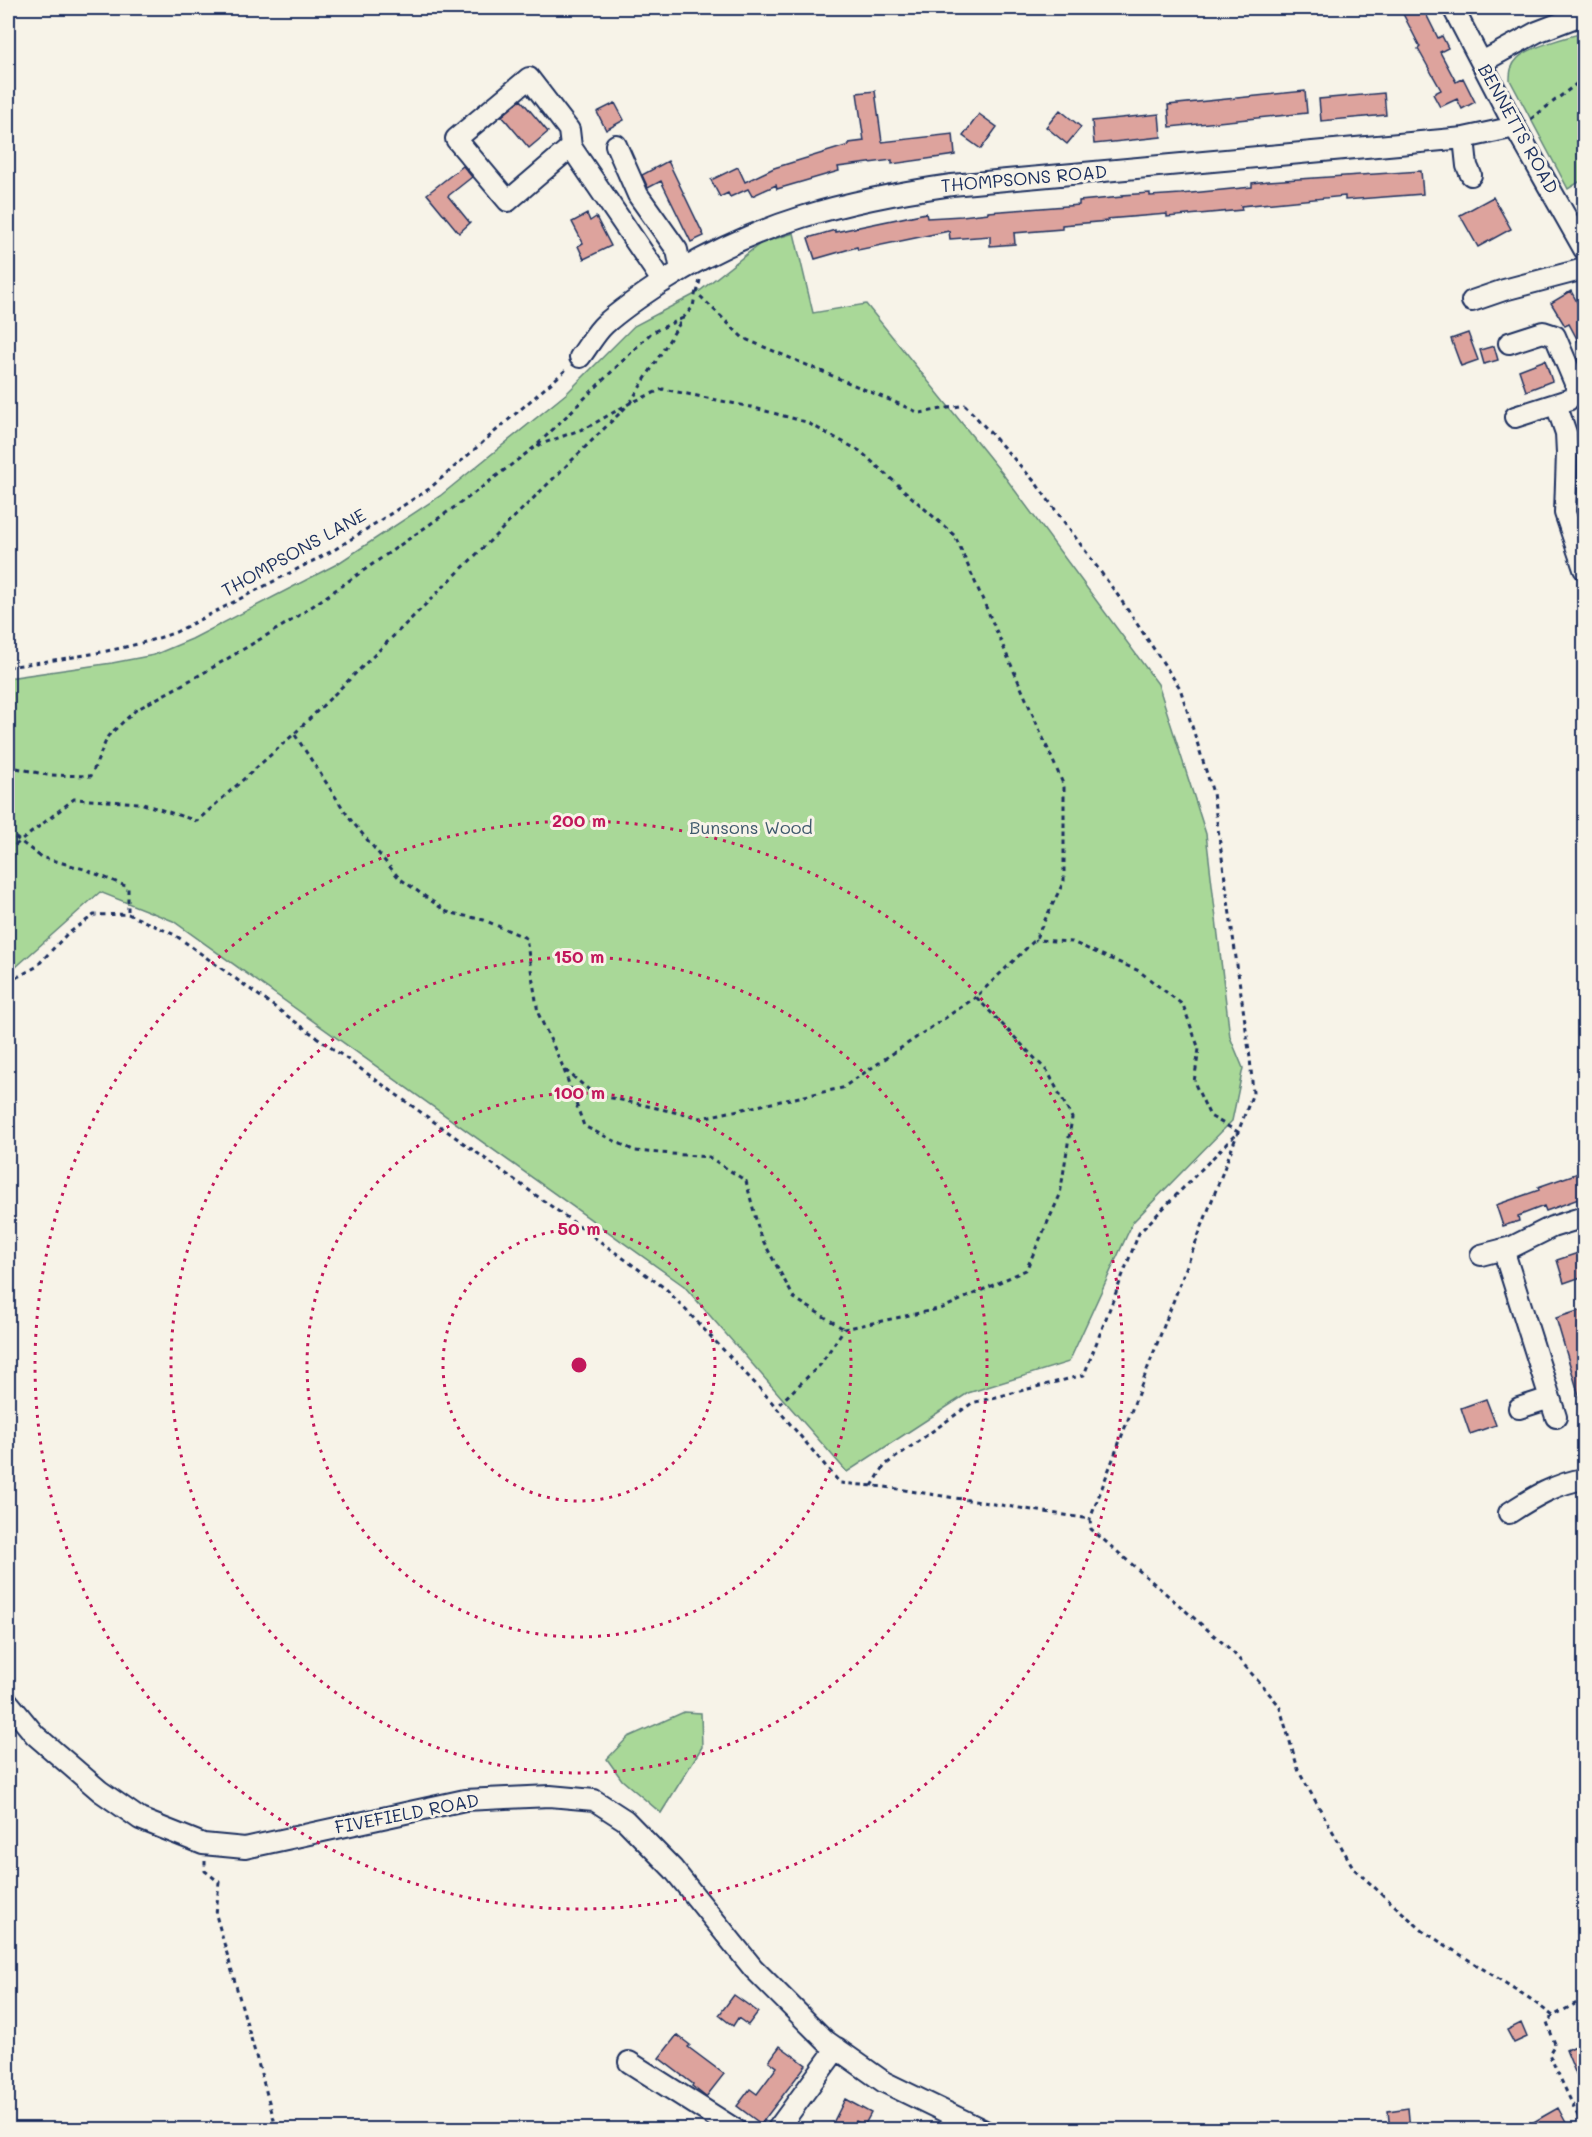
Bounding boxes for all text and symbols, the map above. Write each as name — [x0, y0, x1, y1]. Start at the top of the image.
street label: BENNETTS ROAD — [1473, 59, 1565, 198]
street label: THOMPSONS ROAD — [940, 159, 1108, 197]
street label: THOMPSONS LANE — [217, 502, 370, 602]
text: 200 m — [552, 808, 606, 832]
park label: Bunsons Wood — [689, 815, 813, 839]
text: 150 m — [554, 944, 604, 968]
text: 100 m — [553, 1080, 605, 1104]
text: 50 m — [558, 1216, 600, 1240]
centre of rings — [569, 1355, 589, 1375]
street label: FIVEFIELD ROAD — [333, 1787, 481, 1839]

